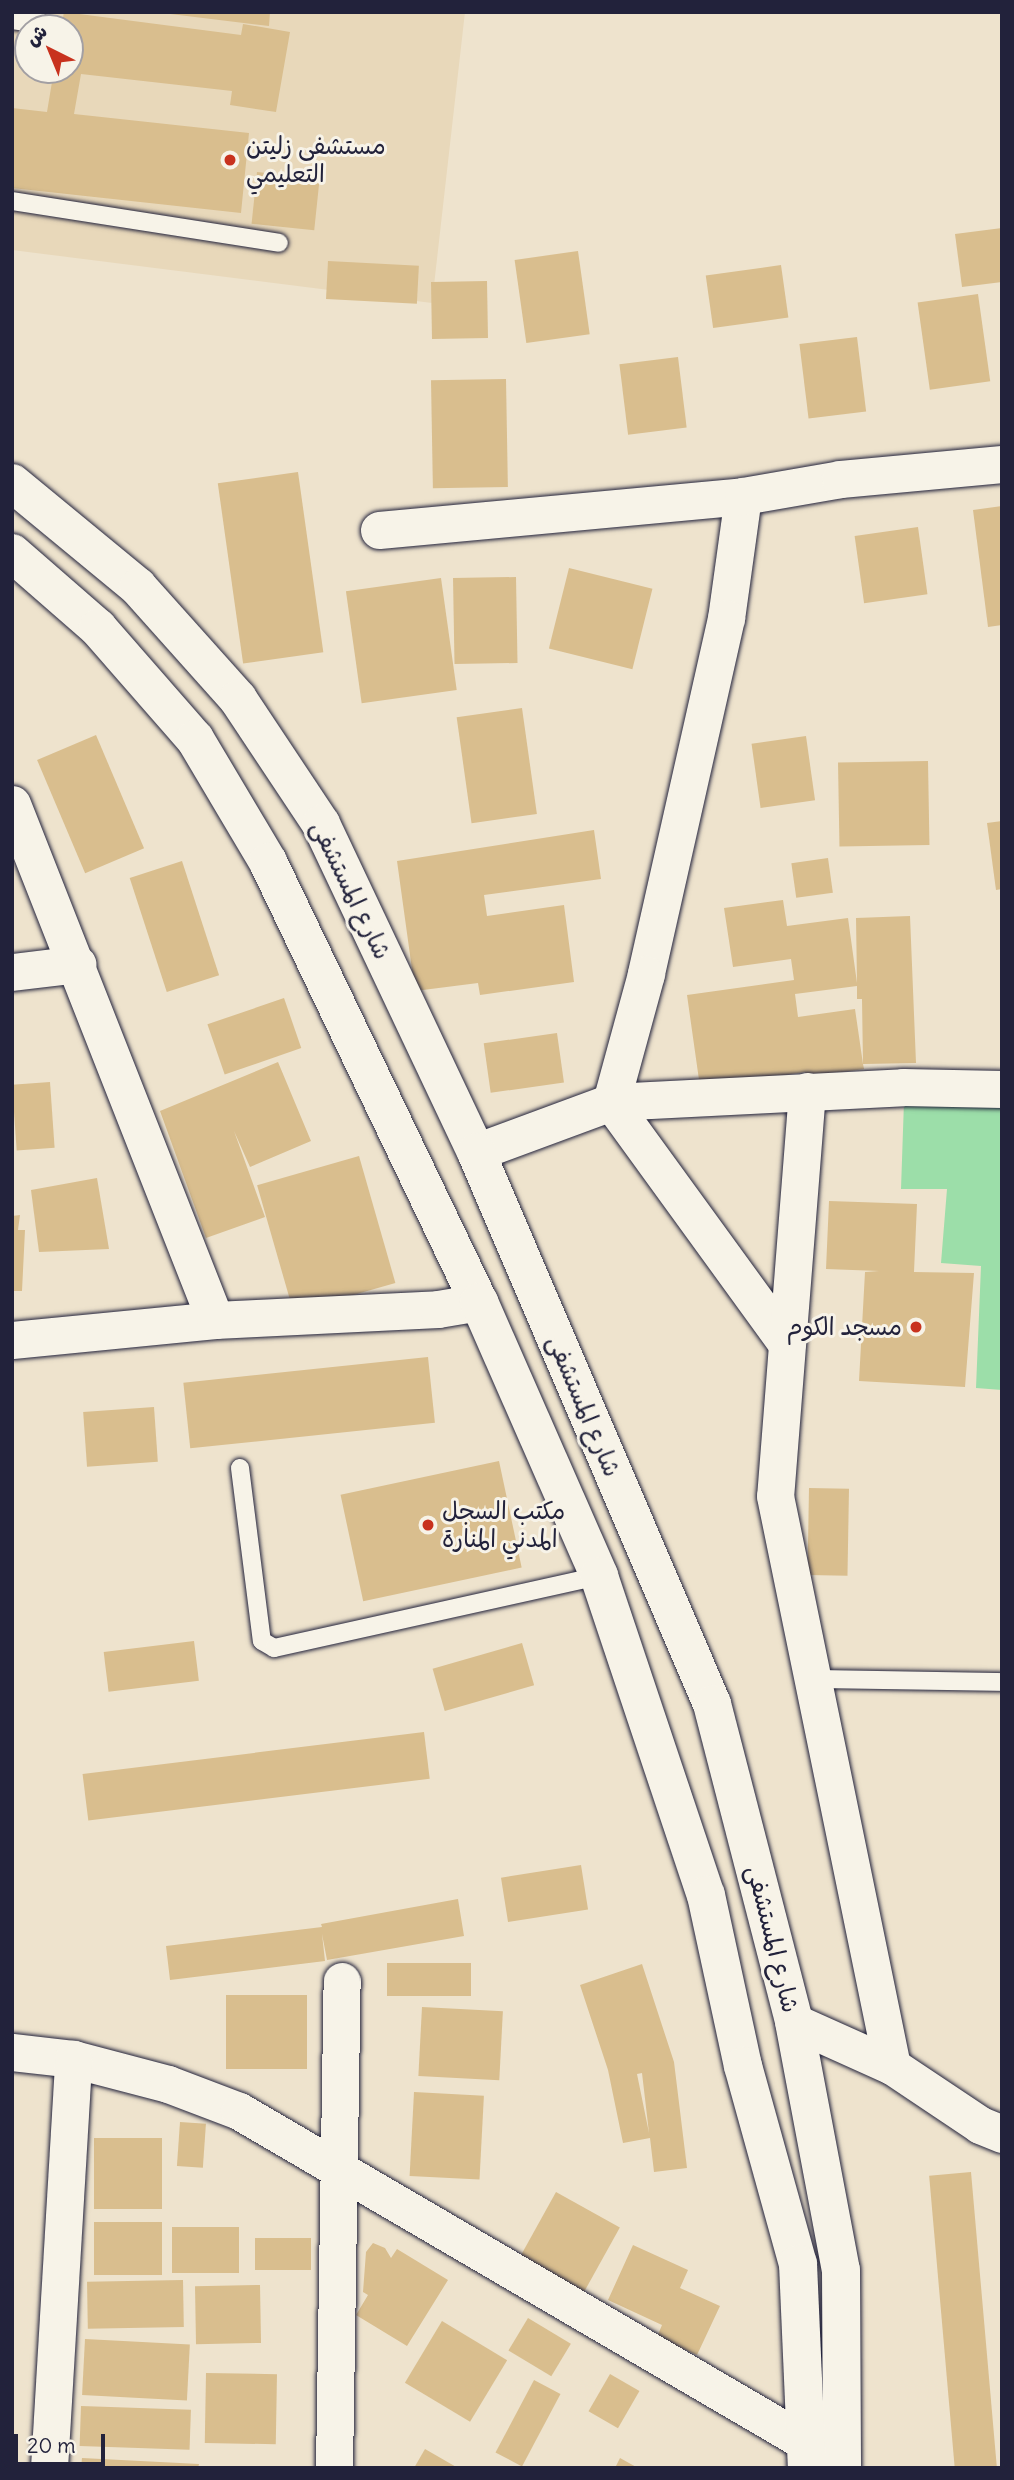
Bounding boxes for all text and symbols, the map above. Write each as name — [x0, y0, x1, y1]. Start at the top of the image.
north arrow — [14, 14, 84, 84]
text: ش — [20, 19, 52, 51]
place label: مستشفى زليتن التعليمي — [246, 132, 386, 188]
marker: مستشفى زليتن التعليمي — [220, 150, 240, 170]
street label: شارع المستشفى — [305, 816, 397, 964]
place label: مسجد الكوم — [787, 1313, 902, 1341]
marker: مسجد الكوم — [908, 1319, 924, 1335]
street label: شارع المستشفى — [541, 1331, 627, 1481]
place label: مكتب السجل المدني المنارة — [442, 1497, 565, 1553]
marker: مكتب السجل المدني المنارة — [420, 1517, 436, 1533]
street label: شارع المستشفى — [741, 1862, 805, 2016]
scale bar — [18, 2420, 108, 2464]
text: 20 m — [27, 2432, 76, 2459]

